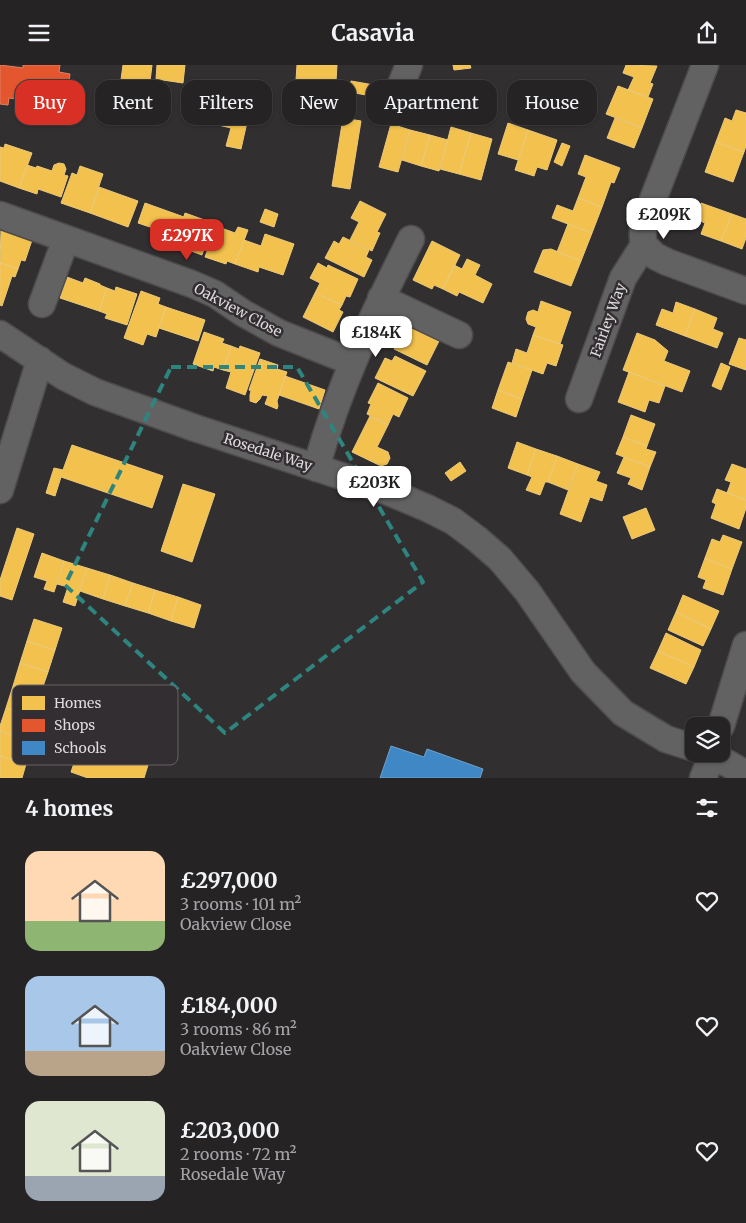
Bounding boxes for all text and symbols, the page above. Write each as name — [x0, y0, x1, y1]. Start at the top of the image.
icon: menu — [25, 19, 53, 47]
text: Casavia — [331, 19, 415, 47]
icon: share — [693, 19, 721, 47]
chip: Buy — [15, 80, 85, 125]
chip: Rent — [95, 80, 171, 125]
chip: Filters — [181, 80, 272, 125]
chip: New — [282, 80, 356, 125]
chip: Apartment — [366, 80, 497, 125]
chip: House — [507, 80, 597, 125]
pin: £209K — [629, 197, 699, 240]
text: £209K — [637, 204, 691, 224]
pin: £297K — [152, 219, 222, 261]
text: £297K — [161, 225, 213, 245]
street label: Oakview Close — [191, 279, 285, 341]
street label: Fairley Way — [586, 280, 630, 360]
pin: £184K — [341, 315, 411, 358]
text: £184K — [351, 322, 401, 342]
street label: Rosedale Way — [221, 429, 315, 475]
pin: £203K — [339, 465, 409, 508]
text: £203K — [348, 472, 400, 492]
legend — [12, 685, 178, 765]
text: Homes — [54, 694, 101, 712]
text: Shops — [54, 716, 95, 734]
map controls — [685, 717, 730, 762]
button: layers — [685, 717, 730, 762]
text: Schools — [54, 739, 107, 757]
icon: filters — [693, 794, 721, 822]
text: 4 homes — [25, 795, 113, 822]
text: £297,000 — [180, 867, 278, 894]
icon: home — [65, 871, 125, 931]
icon: heart — [693, 887, 721, 915]
text: 3 rooms · 101 m² — [180, 894, 301, 914]
text: Oakview Close — [180, 914, 291, 934]
text: £184,000 — [180, 992, 278, 1019]
icon: home — [65, 996, 125, 1056]
icon: heart — [693, 1012, 721, 1040]
text: 3 rooms · 86 m² — [180, 1019, 297, 1039]
text: Oakview Close — [180, 1039, 291, 1059]
text: £203,000 — [180, 1117, 280, 1144]
icon: home — [65, 1121, 125, 1181]
icon: heart — [693, 1137, 721, 1165]
text: 2 rooms · 72 m² — [180, 1144, 296, 1164]
text: Rosedale Way — [180, 1164, 285, 1184]

